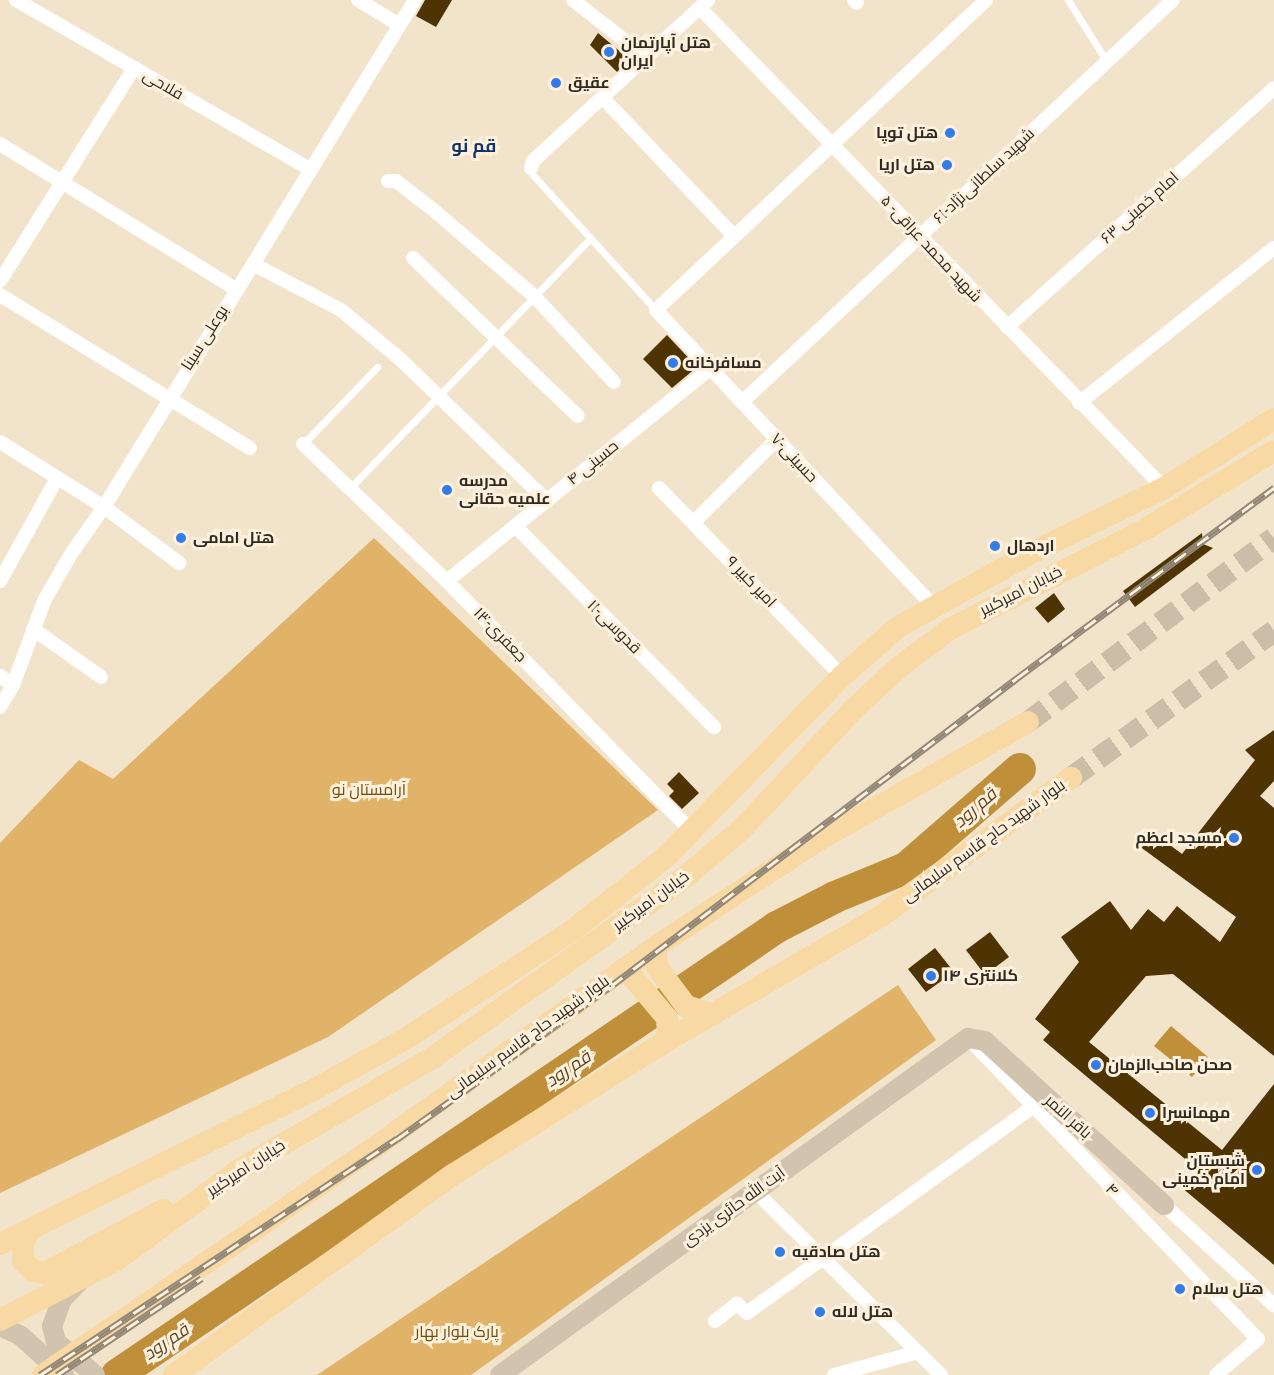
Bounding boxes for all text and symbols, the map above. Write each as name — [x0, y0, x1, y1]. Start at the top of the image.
place label: هتل آپارتمان ایران — [621, 33, 711, 71]
marker: هتل آپارتمان ایران — [602, 45, 616, 59]
street label: فلاحی — [139, 66, 187, 104]
place label: عقیق — [568, 73, 610, 93]
marker: عقیق — [549, 76, 563, 90]
place label: هتل توپا — [876, 123, 938, 143]
street label: شهید سلطانی‌نژاد-۶۱ — [929, 124, 1039, 228]
marker: هتل توپا — [943, 126, 957, 140]
district label: قم نو — [452, 135, 496, 157]
place label: هتل اریا — [879, 155, 935, 175]
marker: هتل اریا — [940, 158, 954, 172]
street label: امام خمینی ۶۳ — [1097, 168, 1183, 248]
street label: شهید محمد عراقی- ۵ — [876, 192, 986, 306]
street label: بوعلی سینا — [177, 302, 233, 374]
place label: مسافرخانه — [685, 353, 761, 373]
marker: مسافرخانه — [666, 356, 680, 370]
street label: حسینی-۷ — [766, 429, 822, 487]
street label: حسینی ۴ — [563, 437, 623, 489]
place label: مدرسه علمیه حقانی — [459, 471, 551, 509]
marker: مدرسه علمیه حقانی — [440, 483, 454, 497]
place label: هتل امامی — [193, 528, 274, 548]
marker: هتل امامی — [174, 531, 188, 545]
place label: اردهال — [1007, 536, 1055, 556]
marker: اردهال — [988, 539, 1002, 553]
street label: امیر کبیر ۹ — [722, 552, 780, 612]
street label: خیابان امیرکبیر — [977, 562, 1065, 620]
street label: قدوسی-۱۱ — [583, 596, 645, 658]
street label: جعفری-۱۳ — [469, 604, 531, 666]
street label: بلوار شهید حاج قاسم سلیمانی — [899, 775, 1069, 907]
park label: آرامستان نو — [332, 780, 406, 800]
water label: قم رود — [949, 783, 1001, 833]
place label: مسجد اعظم — [1136, 828, 1222, 848]
marker: مسجد اعظم — [1227, 831, 1241, 845]
street label: خیابان امیرکبیر — [609, 867, 693, 935]
place label: کلانتری ۱۴ — [943, 966, 1018, 986]
marker: کلانتری ۱۴ — [924, 969, 938, 983]
street label: بلوار شهید حاج قاسم سلیمانی — [443, 971, 613, 1103]
water label: قم رود — [541, 1046, 595, 1092]
place label: صحن صاحب‌الزمان — [1108, 1055, 1232, 1075]
marker: صحن صاحب‌الزمان — [1089, 1058, 1103, 1072]
street label: باقر النمر — [1041, 1091, 1095, 1143]
place label: مهمانسرا — [1162, 1103, 1230, 1123]
marker: مهمانسرا — [1143, 1106, 1157, 1120]
street label: خیابان امیرکبیر — [203, 1135, 289, 1201]
place label: شبستان امام خمینی — [1162, 1151, 1245, 1189]
street label: آیت الله‌ حائری‌ یزدی — [679, 1163, 789, 1251]
marker: شبستان امام خمینی — [1250, 1163, 1264, 1177]
street label: ۴ — [1101, 1179, 1123, 1201]
place label: هتل صادقیه — [792, 1242, 881, 1262]
marker: هتل صادقیه — [773, 1245, 787, 1259]
place label: هتل سلام — [1192, 1279, 1264, 1299]
marker: هتل سلام — [1173, 1282, 1187, 1296]
place label: هتل لاله — [832, 1302, 893, 1322]
marker: هتل لاله — [813, 1305, 827, 1319]
water label: قم رود — [139, 1319, 193, 1365]
park label: پارک بلوار بهار — [415, 1322, 499, 1342]

